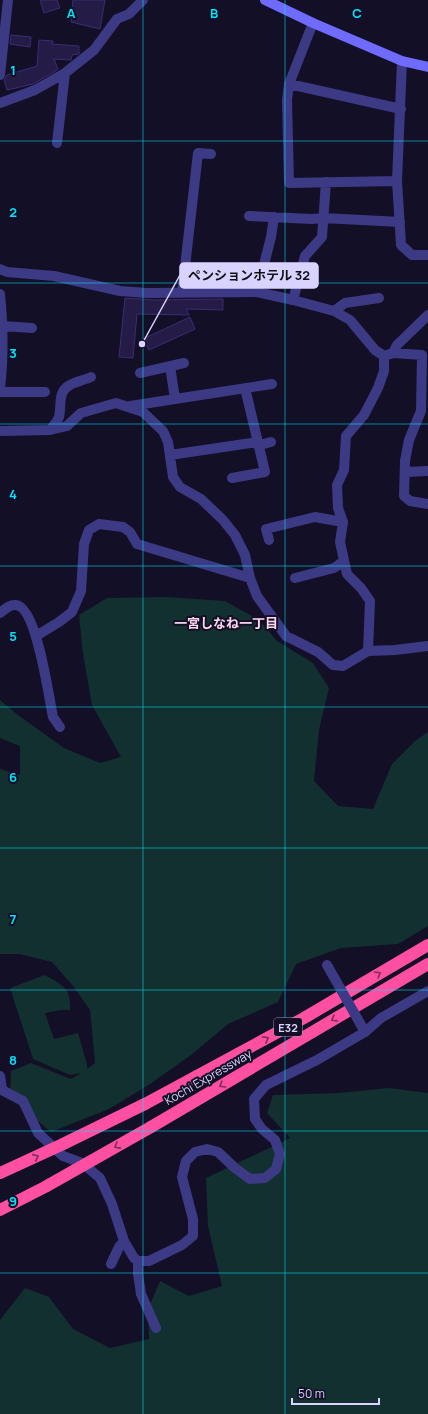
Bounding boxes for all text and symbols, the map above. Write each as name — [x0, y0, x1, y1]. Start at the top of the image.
text: A — [67, 4, 76, 22]
text: B — [210, 4, 218, 22]
text: C — [352, 4, 362, 22]
text: 1 — [10, 61, 16, 79]
text: 2 — [9, 203, 17, 221]
callout: ペンションホテル 32 — [180, 263, 318, 288]
text: ペンションホテル 32 — [188, 266, 310, 284]
text: 3 — [9, 344, 17, 362]
text: 4 — [9, 485, 17, 503]
district label: 一宮しなね一丁目 — [174, 614, 278, 632]
text: 5 — [9, 627, 17, 645]
text: 6 — [9, 768, 17, 786]
text: 7 — [10, 910, 17, 928]
one-way arrow — [374, 972, 381, 979]
one-way arrow — [331, 1015, 338, 1022]
road number: E32 — [274, 1018, 302, 1036]
one-way arrow — [261, 1036, 269, 1044]
street label: Kochi Expressway — [161, 1045, 255, 1109]
text: 8 — [9, 1051, 17, 1069]
one-way arrow — [219, 1081, 226, 1088]
one-way arrow — [114, 1142, 121, 1149]
one-way arrow — [31, 1154, 39, 1162]
text: 9 — [9, 1192, 17, 1210]
scale bar — [292, 1380, 379, 1406]
text: 50 m — [298, 1385, 325, 1402]

